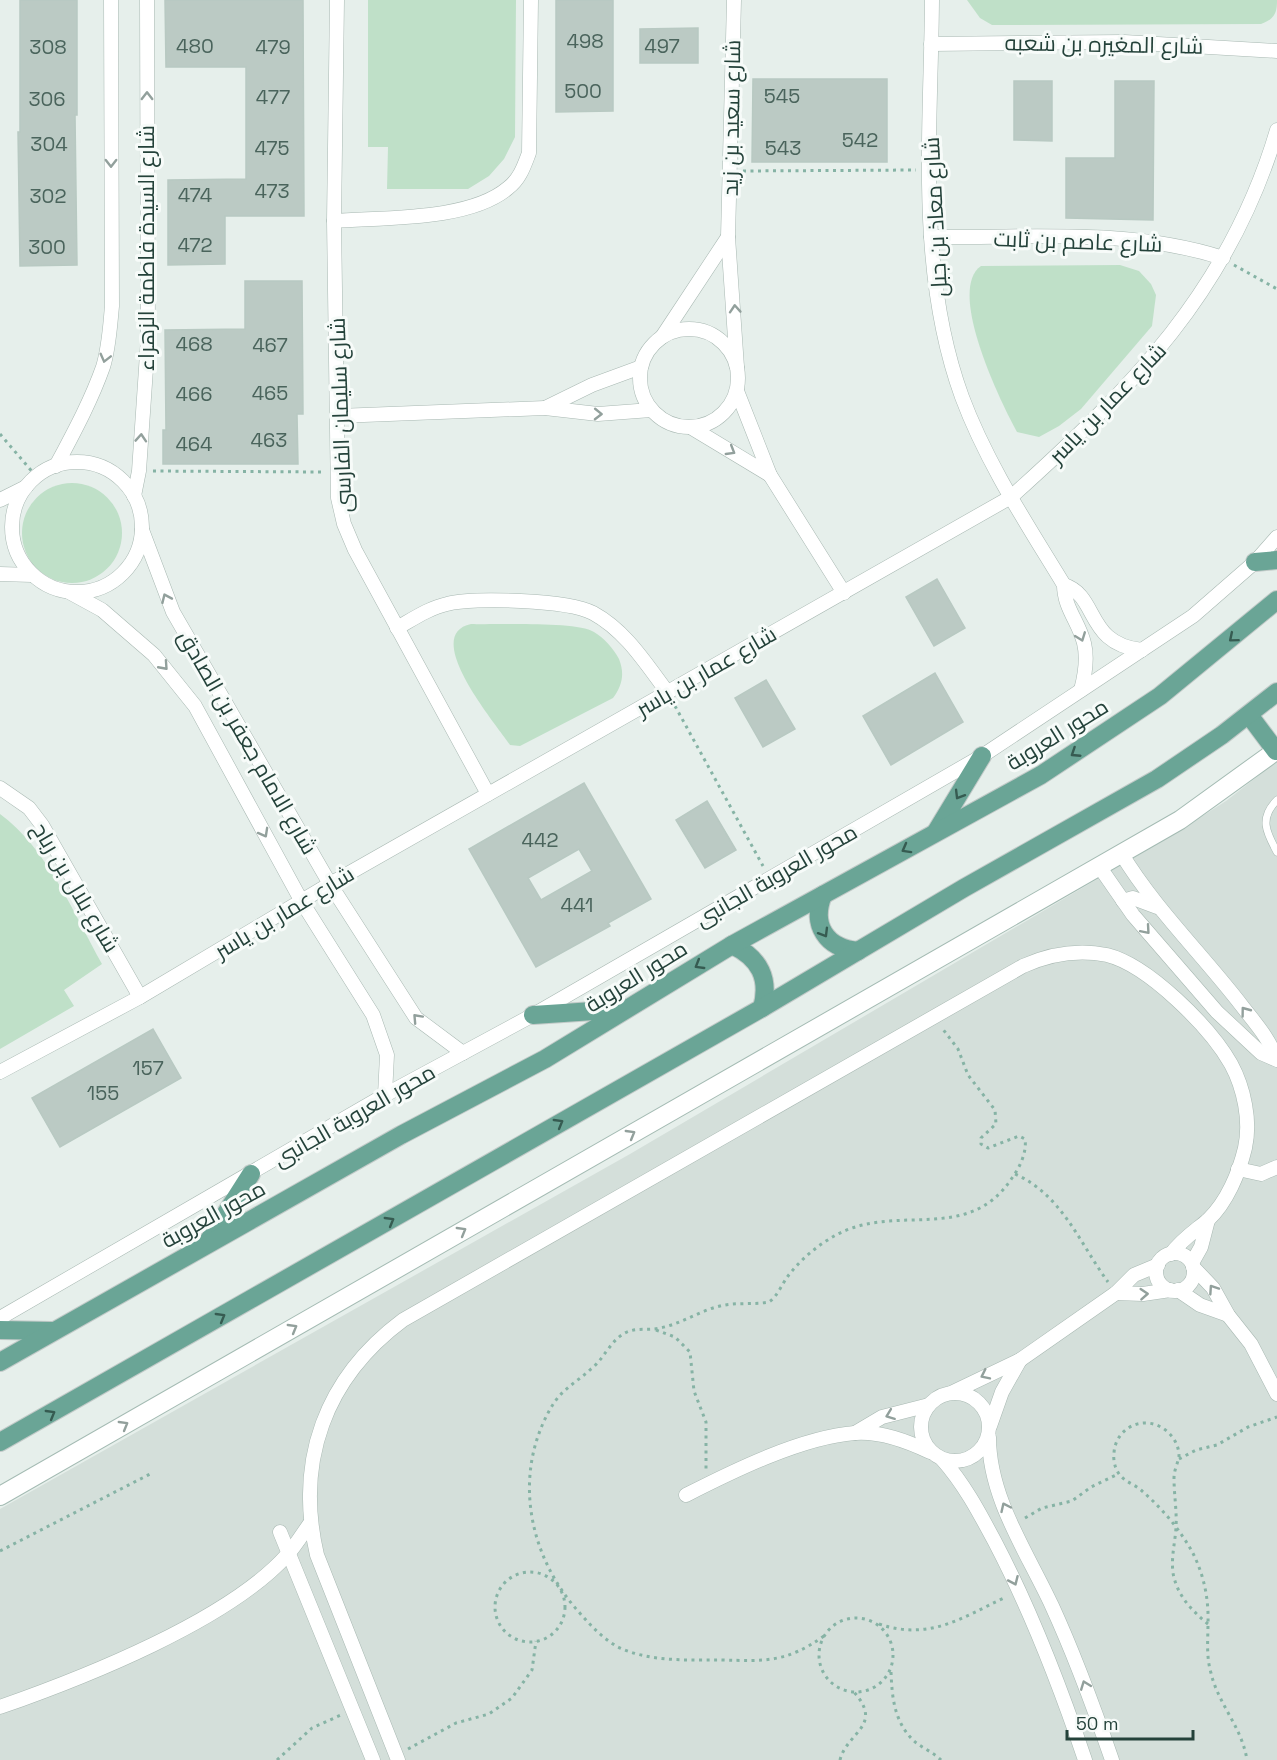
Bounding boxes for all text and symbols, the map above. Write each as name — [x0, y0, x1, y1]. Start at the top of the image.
house number: 498 — [566, 28, 604, 54]
street label: شارع المغيره بن شعبه — [1004, 28, 1204, 61]
house number: 480 — [176, 33, 214, 59]
house number: 497 — [644, 33, 680, 59]
house number: 308 — [29, 34, 67, 60]
house number: 479 — [255, 34, 291, 60]
street label: شارع سعيد بن زيد — [716, 40, 747, 196]
house number: 500 — [564, 78, 602, 104]
house number: 545 — [764, 83, 800, 109]
house number: 477 — [256, 84, 290, 110]
house number: 306 — [28, 86, 66, 112]
one-way arrow — [141, 92, 153, 101]
street label: شارع السيدة فاطمة الزهراء — [132, 125, 161, 371]
house number: 542 — [842, 127, 878, 153]
house number: 304 — [30, 131, 68, 157]
house number: 475 — [254, 135, 290, 161]
house number: 543 — [765, 135, 801, 161]
street label: شارع معاذ بن جبل — [917, 136, 954, 298]
one-way arrow — [105, 159, 117, 168]
house number: 473 — [254, 178, 290, 204]
house number: 474 — [178, 182, 212, 208]
house number: 302 — [30, 183, 66, 209]
street label: شارع عاصم بن ثابت — [993, 224, 1163, 260]
house number: 472 — [177, 232, 213, 258]
house number: 300 — [28, 234, 66, 260]
one-way arrow — [728, 304, 741, 313]
street label: شارع سليمان الفارسى — [323, 317, 358, 513]
house number: 468 — [175, 331, 213, 357]
house number: 467 — [252, 332, 288, 358]
street label: شارع عمار بن ياسر — [1041, 337, 1173, 472]
one-way arrow — [99, 353, 112, 363]
house number: 465 — [252, 380, 288, 406]
house number: 466 — [176, 381, 212, 407]
one-way arrow — [593, 408, 602, 420]
house number: 463 — [251, 427, 287, 453]
house number: 464 — [175, 431, 213, 457]
one-way arrow — [134, 433, 147, 442]
one-way arrow — [725, 443, 735, 455]
one-way arrow — [162, 594, 174, 605]
street label: شارع عمار بن ياسر — [629, 619, 782, 724]
street label: شارع الامام جعفر بن الصادق — [170, 625, 324, 860]
one-way arrow — [1073, 631, 1086, 642]
one-way arrow — [1229, 631, 1240, 642]
one-way arrow — [157, 660, 168, 670]
street label: محور العروبة — [1001, 692, 1113, 776]
one-way arrow — [1071, 745, 1081, 757]
one-way arrow — [955, 789, 967, 799]
street label: شارع بلال بن رباح — [25, 817, 126, 958]
street label: محور العروبة الجانبى — [690, 817, 862, 933]
one-way arrow — [257, 827, 268, 837]
house number: 442 — [521, 827, 559, 853]
one-way arrow — [902, 842, 912, 853]
street label: شارع عمار بن ياسر — [207, 859, 359, 967]
house number: 441 — [561, 892, 593, 918]
one-way arrow — [1139, 923, 1150, 934]
one-way arrow — [817, 927, 829, 937]
street label: محور العروبة — [580, 934, 692, 1018]
one-way arrow — [695, 958, 705, 969]
one-way arrow — [1242, 1006, 1253, 1017]
one-way arrow — [413, 1014, 424, 1024]
house number: 157 — [132, 1055, 164, 1081]
street label: محور العروبة الجانبى — [268, 1057, 440, 1173]
house number: 155 — [87, 1080, 119, 1106]
one-way arrow — [553, 1119, 563, 1131]
one-way arrow — [625, 1130, 635, 1141]
street label: محور العروبة — [156, 1174, 270, 1254]
one-way arrow — [384, 1216, 394, 1228]
one-way arrow — [456, 1227, 466, 1238]
one-way arrow — [1209, 1285, 1220, 1296]
one-way arrow — [1139, 1288, 1148, 1301]
one-way arrow — [214, 1313, 225, 1325]
one-way arrow — [287, 1324, 297, 1336]
one-way arrow — [980, 1367, 991, 1379]
one-way arrow — [885, 1408, 896, 1420]
one-way arrow — [45, 1409, 55, 1421]
one-way arrow — [118, 1421, 128, 1432]
one-way arrow — [1000, 1503, 1012, 1514]
one-way arrow — [1007, 1575, 1019, 1586]
one-way arrow — [1080, 1680, 1092, 1691]
scale bar — [1067, 1703, 1193, 1741]
text: 50 m — [1076, 1712, 1118, 1735]

